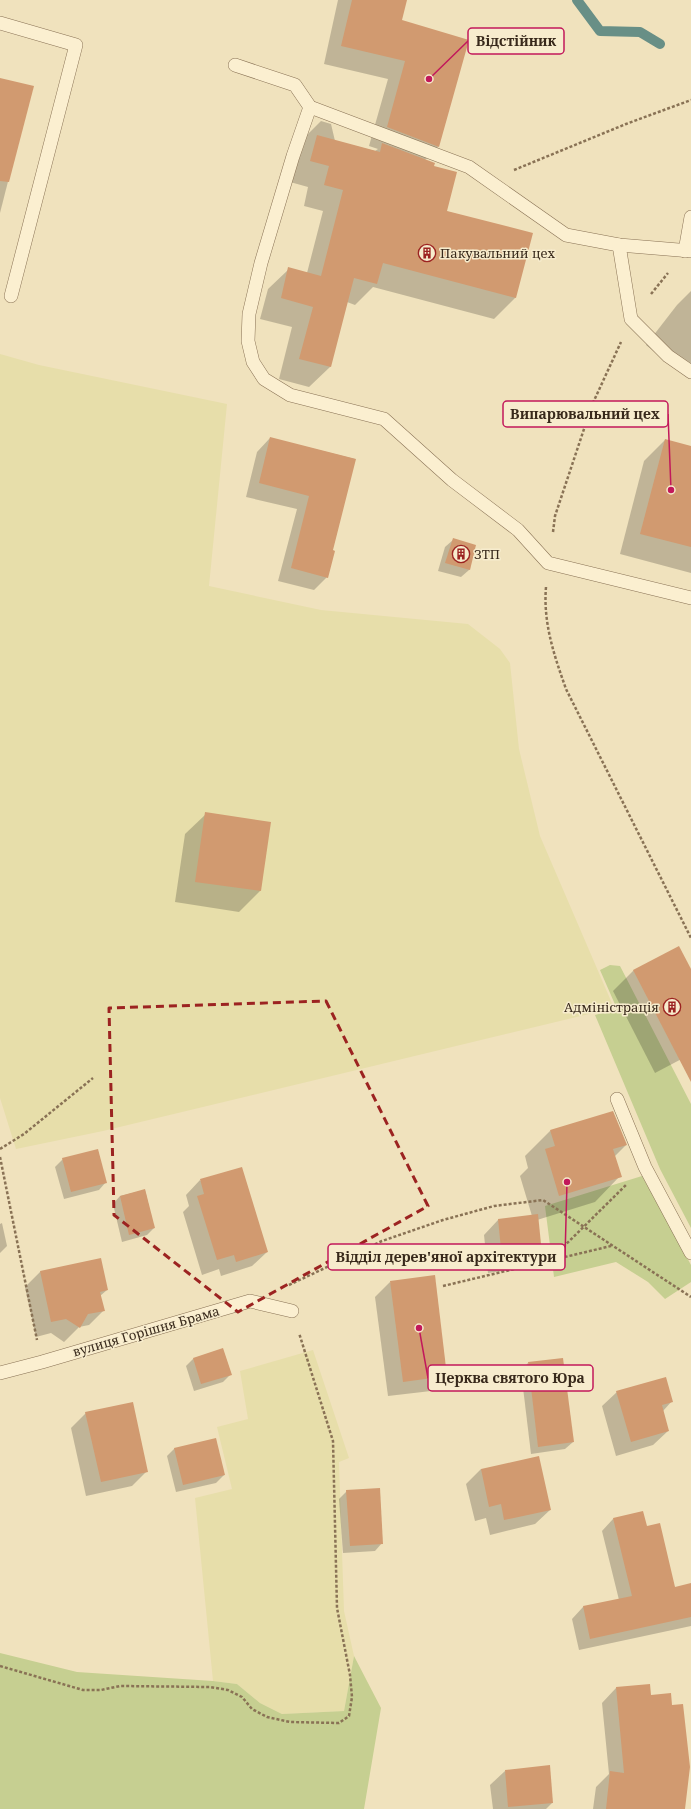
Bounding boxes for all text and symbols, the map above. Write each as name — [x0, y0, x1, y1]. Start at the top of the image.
callout: Відстійник — [468, 28, 564, 54]
text: Відстійник — [476, 31, 557, 50]
building icon: Пакувальний цех — [417, 243, 437, 263]
place label: Пакувальний цех — [440, 244, 555, 262]
callout: Випарювальний цех — [503, 401, 668, 427]
text: Випарювальний цех — [510, 404, 660, 423]
building icon: ЗТП — [451, 544, 471, 564]
place label: ЗТП — [474, 545, 500, 563]
building icon: Адміністрація — [662, 997, 682, 1017]
place label: Адміністрація — [564, 998, 659, 1016]
callout: Відділ дерев'яної архітектури — [328, 1244, 565, 1270]
text: Відділ дерев'яної архітектури — [335, 1247, 557, 1266]
street label: вулиця Горішня Брама — [70, 1301, 222, 1361]
callout: Церква святого Юра — [428, 1365, 593, 1391]
text: Церква святого Юра — [435, 1368, 585, 1387]

